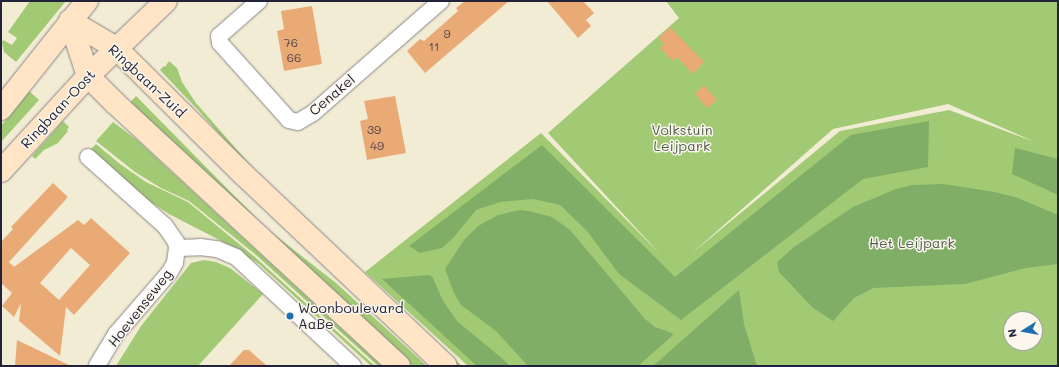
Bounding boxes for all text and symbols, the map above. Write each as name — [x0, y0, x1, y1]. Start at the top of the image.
house number: 9 — [443, 27, 451, 41]
house number: 76 — [284, 36, 298, 50]
house number: 11 — [429, 40, 439, 54]
street label: Ringbaan-Zuid — [105, 41, 189, 121]
house number: 66 — [287, 51, 301, 65]
street label: Ringbaan-Oost — [17, 66, 99, 152]
street label: Cenakel — [306, 71, 358, 119]
park label: Volkstuin Leijpark — [652, 122, 712, 154]
house number: 39 — [367, 123, 381, 137]
house number: 49 — [370, 139, 384, 153]
park label: Het Leijpark — [869, 235, 955, 251]
street label: Hoevenseweg — [104, 266, 176, 350]
place label: Woonboulevard AaBe — [298, 300, 404, 332]
marker: Woonboulevard AaBe — [285, 311, 295, 321]
north arrow — [1003, 311, 1043, 351]
text: N — [1004, 328, 1020, 339]

